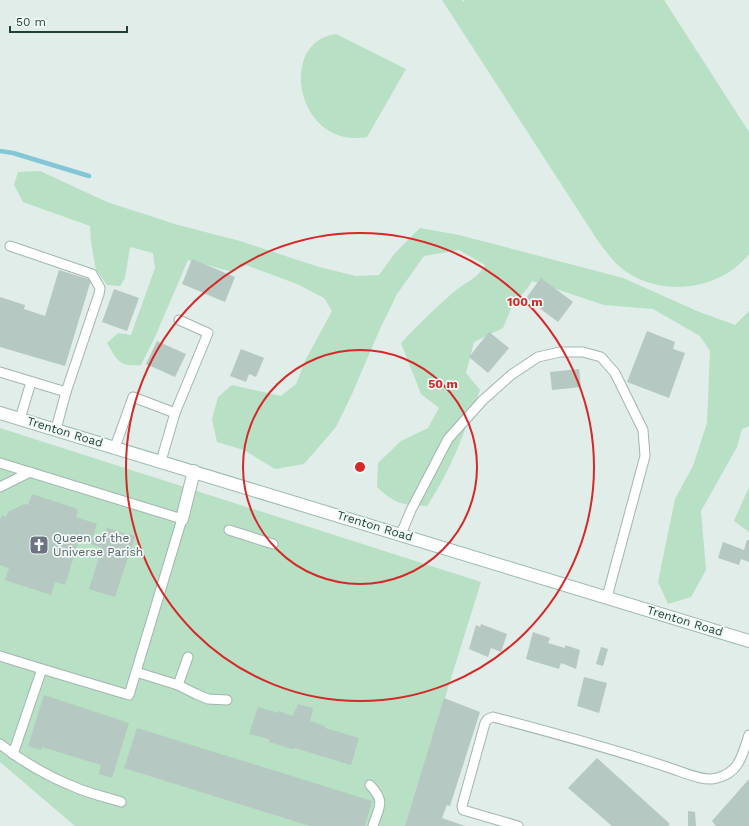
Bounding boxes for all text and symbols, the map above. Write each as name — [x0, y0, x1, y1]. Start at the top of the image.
scale bar — [10, 8, 127, 34]
text: 50 m — [16, 15, 46, 29]
text: 100 m — [507, 295, 543, 309]
text: 50 m — [428, 377, 458, 391]
street label: Trenton Road — [25, 414, 105, 450]
centre of rings — [353, 460, 367, 474]
street label: Trenton Road — [335, 508, 415, 544]
place label: Queen of the Universe Parish — [53, 531, 143, 559]
church icon: Queen of the Universe Parish — [28, 534, 50, 556]
street label: Trenton Road — [645, 603, 725, 639]

